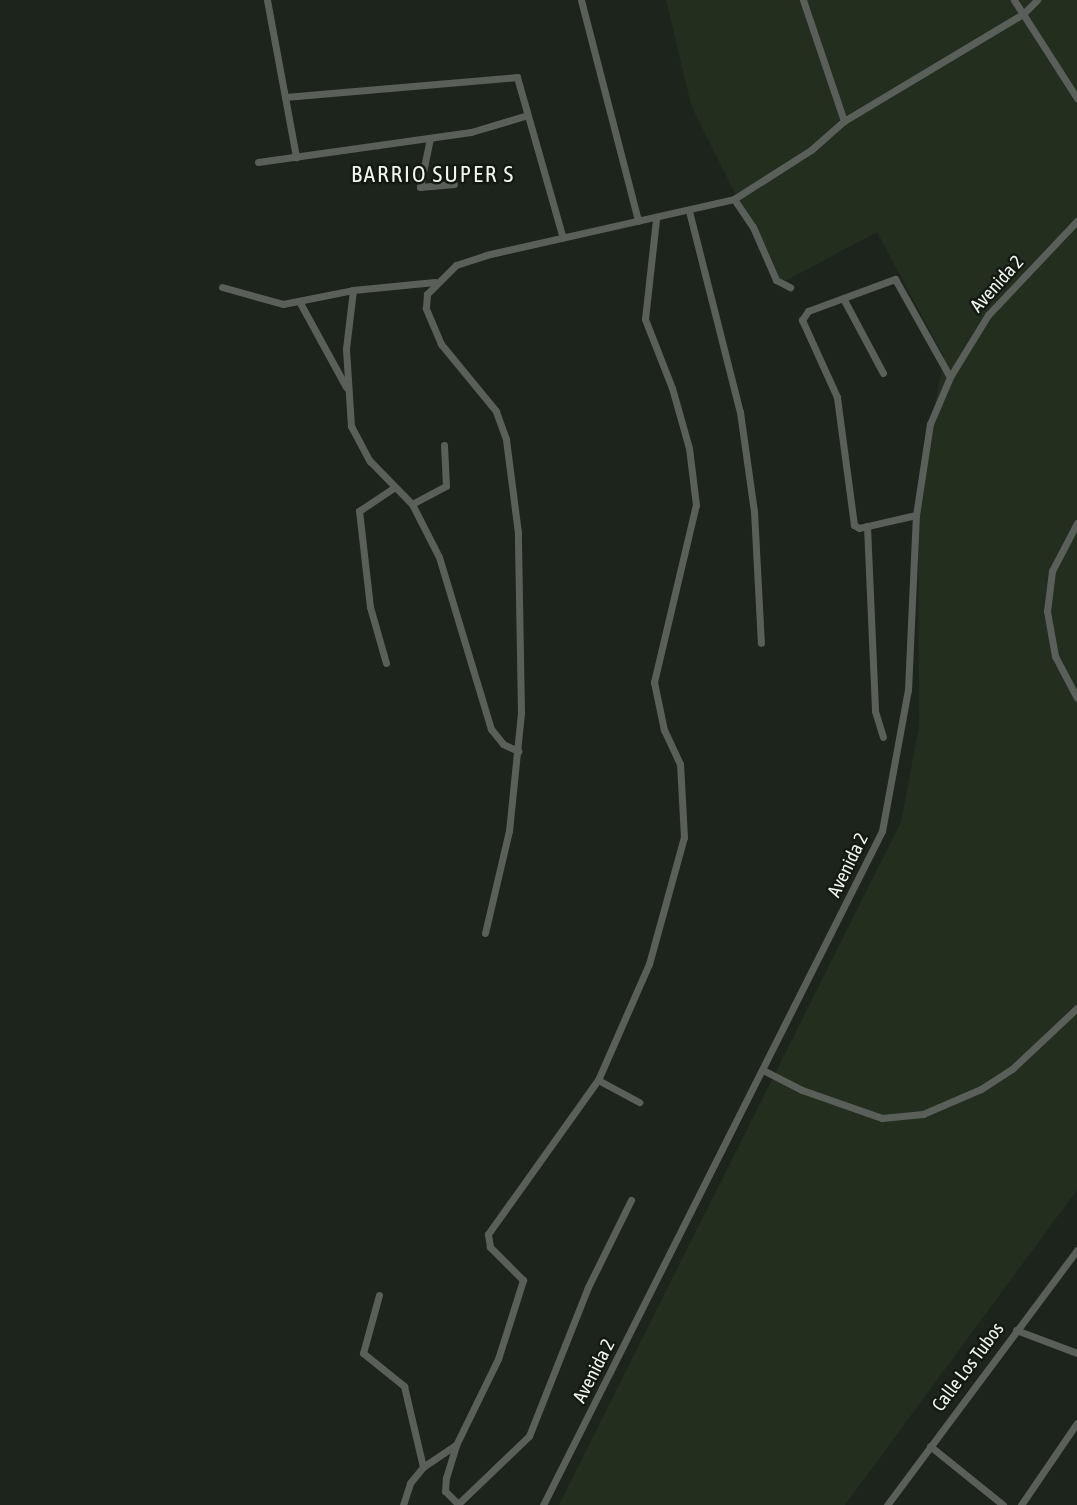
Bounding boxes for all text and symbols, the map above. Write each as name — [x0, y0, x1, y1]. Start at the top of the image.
district label: BARRIO SUPER S — [353, 160, 513, 188]
street label: Avenida 2 — [966, 251, 1028, 317]
street label: Avenida 2 — [823, 829, 873, 901]
street label: Calle Los Tubos — [927, 1318, 1009, 1416]
street label: Avenida 2 — [568, 1335, 620, 1407]

